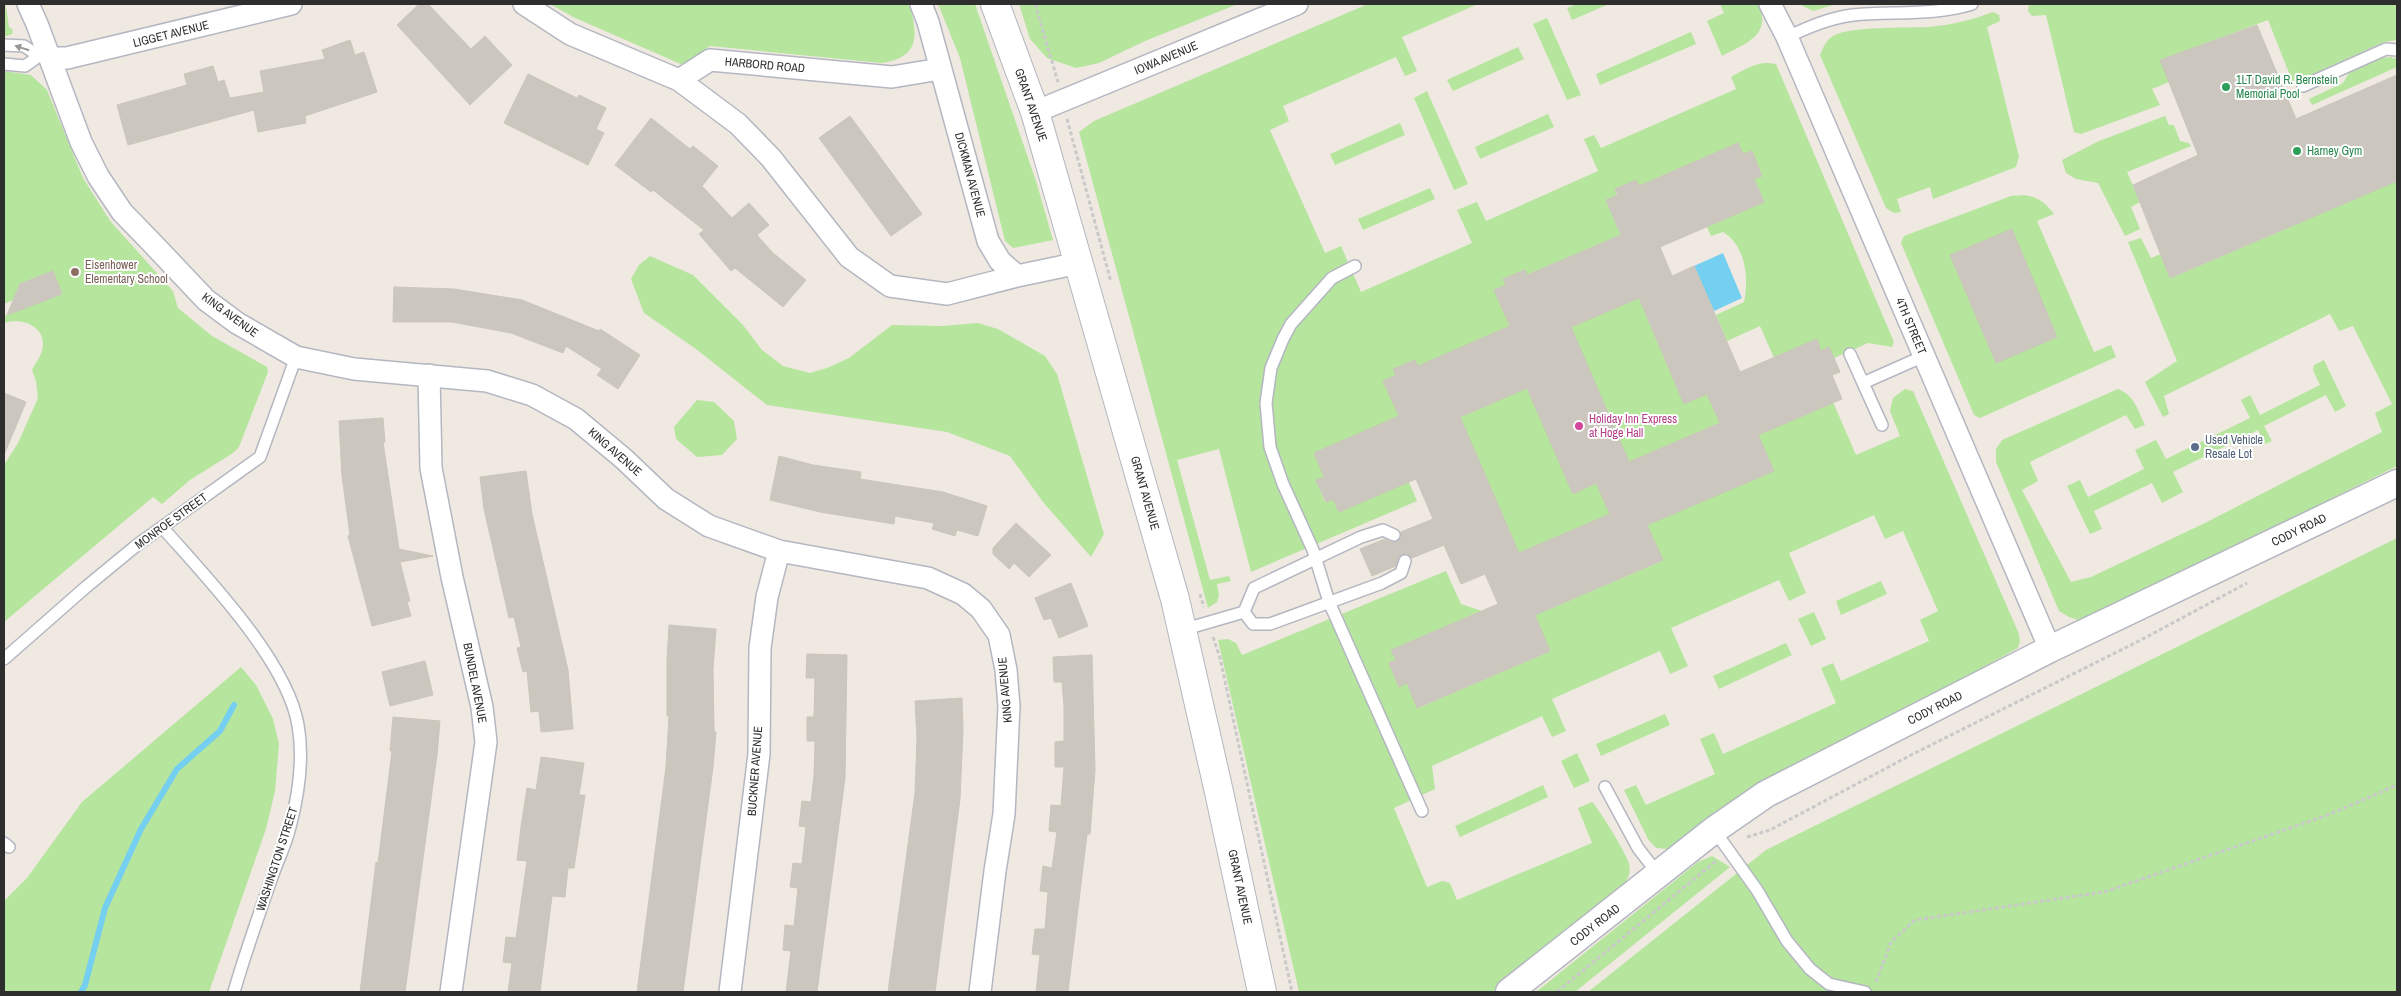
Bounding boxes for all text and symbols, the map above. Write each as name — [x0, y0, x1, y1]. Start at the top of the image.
street label: LIGGET AVENUE — [131, 17, 211, 51]
street label: IOWA AVENUE — [1132, 37, 1200, 79]
one-way arrow — [14, 43, 29, 51]
street label: HARBORD ROAD — [724, 54, 806, 76]
street label: GRANT AVENUE — [1011, 66, 1051, 144]
place label: 1LT David R. Bernstein Memorial Pool — [2236, 72, 2338, 102]
marker: 1LT David R. Bernstein Memorial Pool — [2220, 81, 2232, 93]
street label: DICKMAN AVENUE — [951, 131, 989, 219]
place label: Harney Gym — [2307, 143, 2362, 159]
marker: Harney Gym — [2291, 145, 2303, 157]
place label: Eisenhower Elementary School — [85, 257, 168, 287]
marker: Eisenhower Elementary School — [69, 266, 81, 278]
street label: KING AVENUE — [199, 289, 261, 341]
street label: 4TH STREET — [1892, 295, 1930, 357]
place label: Holiday Inn Express at Hoge Hall — [1589, 411, 1677, 441]
marker: Holiday Inn Express at Hoge Hall — [1573, 420, 1585, 432]
street label: KING AVENUE — [585, 424, 645, 480]
place label: Used Vehicle Resale Lot — [2205, 432, 2263, 462]
marker: Used Vehicle Resale Lot — [2189, 441, 2201, 453]
street label: GRANT AVENUE — [1127, 454, 1163, 532]
street label: MONROE STREET — [132, 489, 210, 553]
street label: CODY ROAD — [2269, 510, 2329, 550]
street label: BUNDEL AVENUE — [459, 641, 491, 725]
street label: KING AVENUE — [994, 656, 1016, 724]
street label: CODY ROAD — [1905, 687, 1965, 729]
street label: BUCKNER AVENUE — [744, 726, 766, 816]
street label: WASHINGTON STREET — [253, 805, 301, 913]
street label: GRANT AVENUE — [1224, 848, 1256, 926]
street label: CODY ROAD — [1567, 900, 1623, 950]

